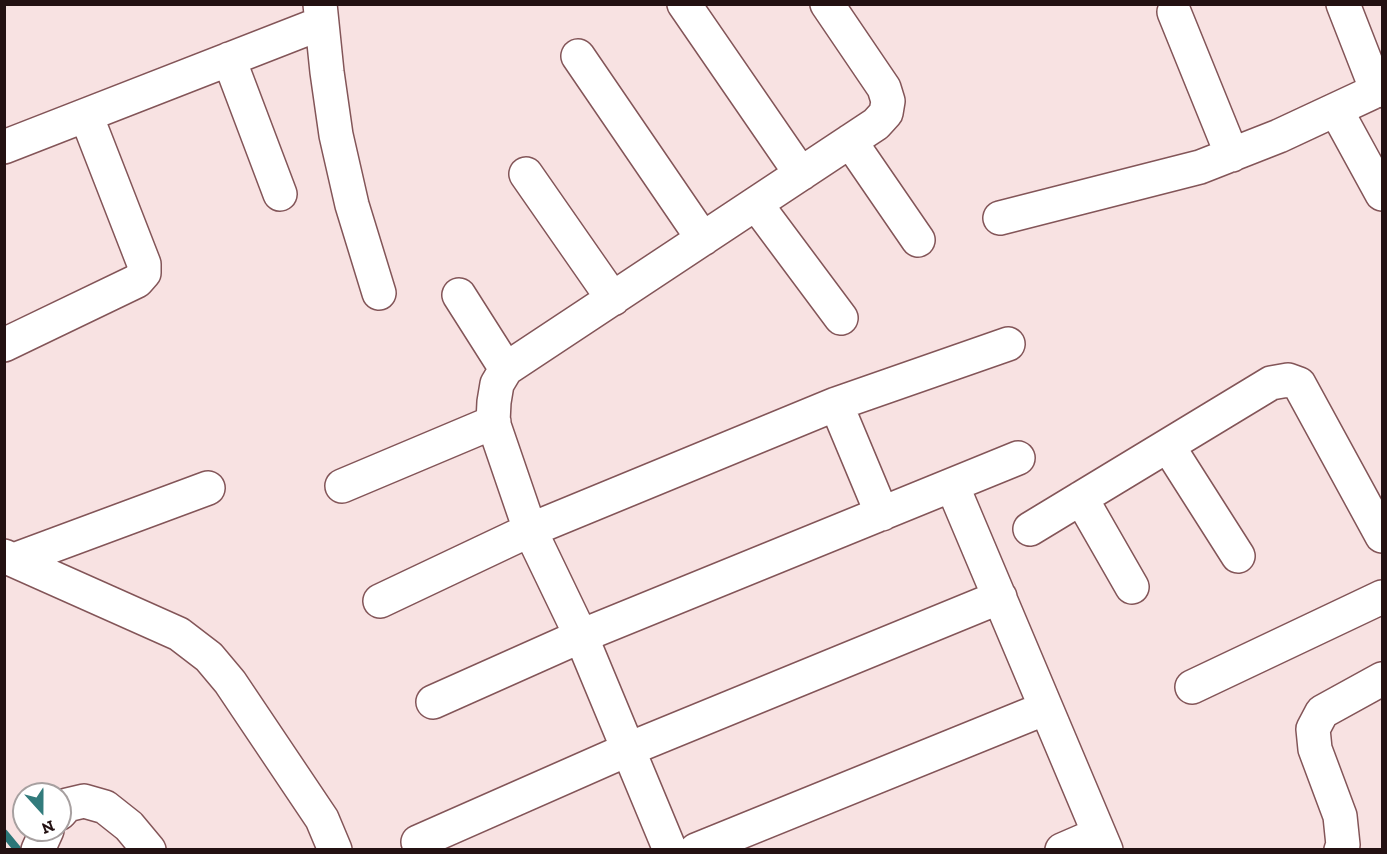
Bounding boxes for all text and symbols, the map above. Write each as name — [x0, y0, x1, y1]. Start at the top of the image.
north arrow — [12, 782, 72, 842]
text: N — [39, 816, 57, 838]

